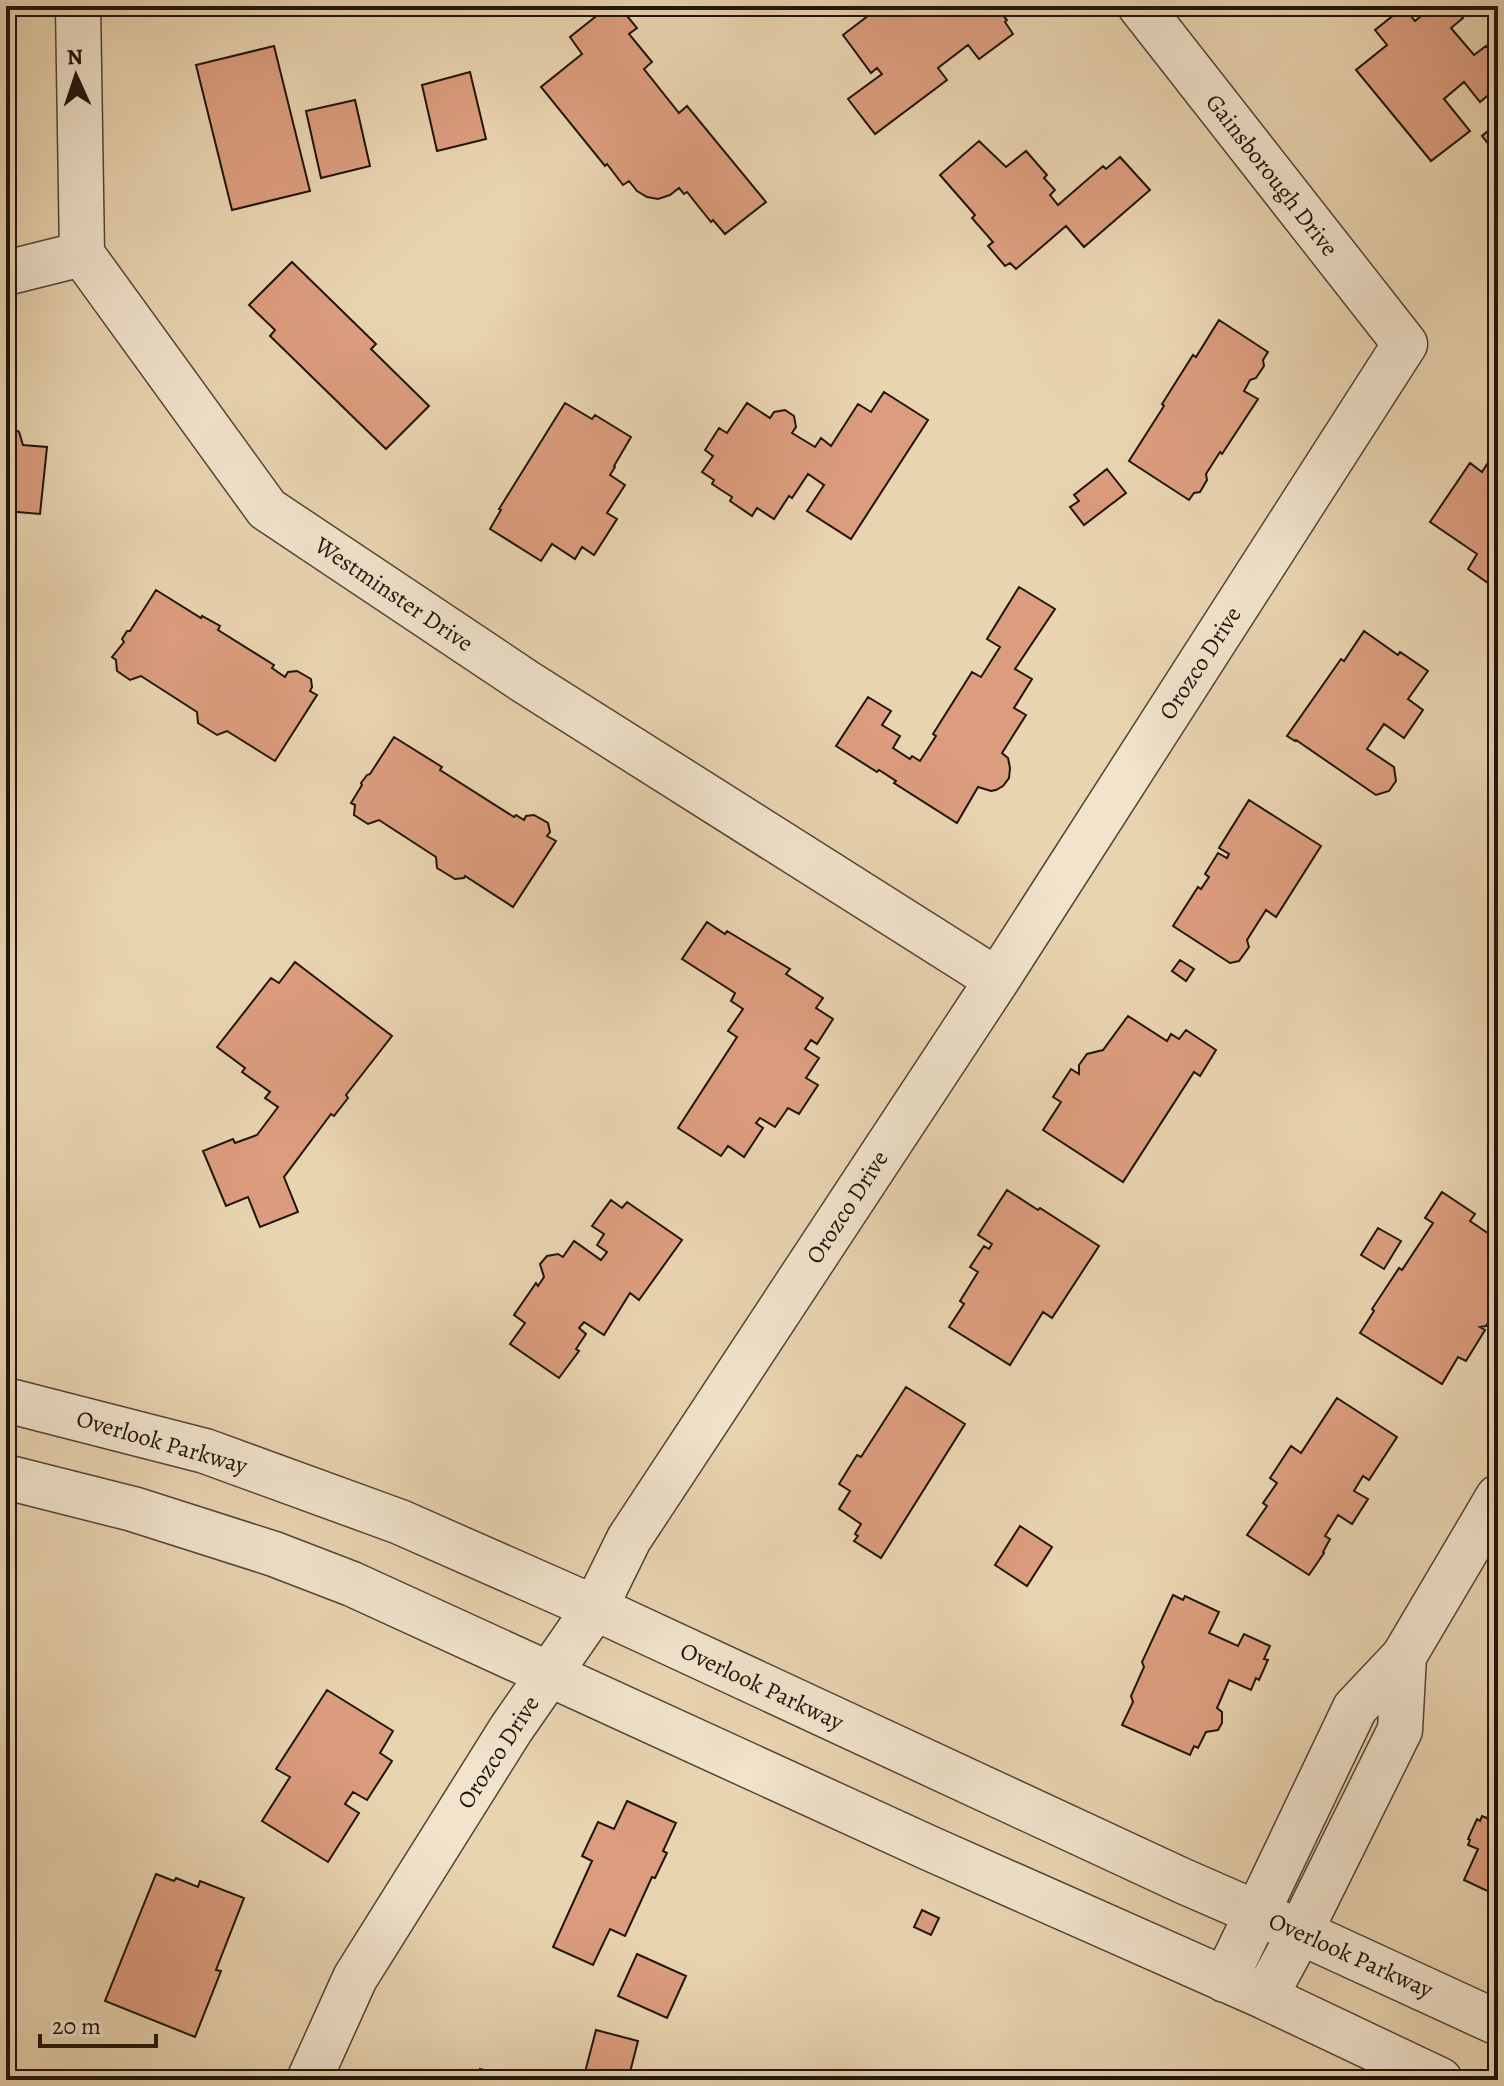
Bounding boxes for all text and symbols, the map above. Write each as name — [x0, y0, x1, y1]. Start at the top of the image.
north arrow — [36, 36, 116, 116]
text: N — [66, 42, 84, 72]
street label: Gainsborough Drive — [1198, 87, 1346, 263]
street label: Westminster Drive — [308, 528, 480, 659]
street label: Orozco Drive — [1151, 600, 1249, 726]
street label: Orozco Drive — [798, 1144, 896, 1270]
street label: Overlook Parkway — [73, 1402, 252, 1482]
street label: Overlook Parkway — [675, 1634, 849, 1738]
street label: Orozco Drive — [449, 1689, 547, 1815]
street label: Overlook Parkway — [1264, 1904, 1438, 2006]
scale bar — [40, 1998, 156, 2048]
text: 20 m — [52, 2010, 101, 2042]

